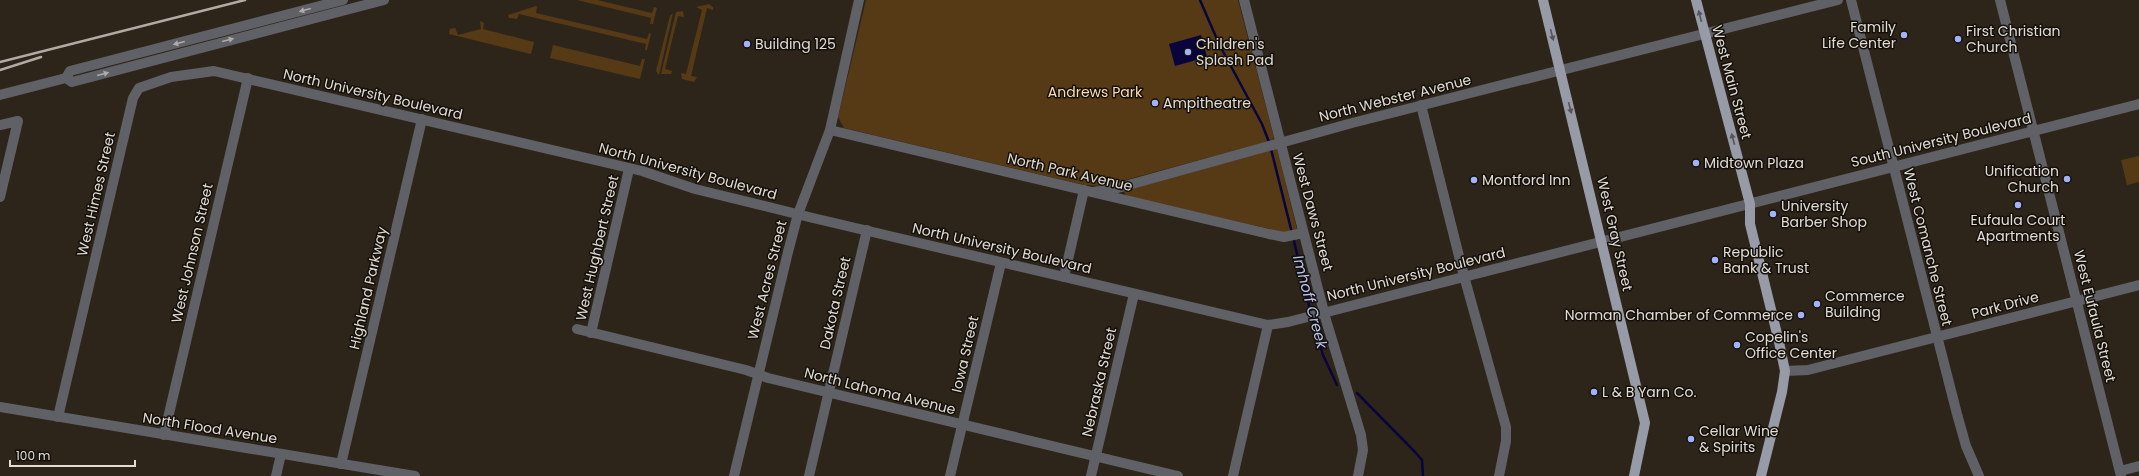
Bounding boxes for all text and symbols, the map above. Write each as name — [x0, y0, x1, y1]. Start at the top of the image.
one-way arrow — [299, 7, 311, 13]
one-way arrow — [1697, 10, 1703, 23]
place label: Family Life Center — [1822, 17, 1896, 53]
place label: First Christian Church — [1966, 21, 2061, 57]
street label: West Main Street — [1707, 23, 1757, 141]
one-way arrow — [1550, 29, 1556, 41]
marker: Family Life Center — [1899, 30, 1909, 40]
place label: Building 125 — [755, 34, 836, 54]
place label: Children's Splash Pad — [1196, 34, 1274, 70]
marker: First Christian Church — [1953, 34, 1963, 44]
one-way arrow — [223, 37, 235, 43]
marker: Building 125 — [742, 39, 752, 49]
one-way arrow — [173, 40, 185, 46]
marker: Children's Splash Pad — [1183, 47, 1193, 57]
street label: North University Boulevard — [281, 64, 465, 124]
street label: North Webster Avenue — [1317, 69, 1474, 127]
one-way arrow — [97, 71, 109, 77]
park label: Andrews Park — [1048, 82, 1143, 102]
place label: Ampitheatre — [1163, 93, 1251, 113]
marker: Ampitheatre — [1150, 98, 1160, 108]
one-way arrow — [1568, 102, 1574, 114]
street label: South University Boulevard — [1849, 108, 2033, 172]
street label: West Himes Street — [72, 130, 120, 258]
one-way arrow — [1730, 133, 1736, 145]
street label: North University Boulevard — [597, 138, 779, 204]
street label: North Park Avenue — [1005, 148, 1135, 196]
street label: West Daws Street — [1288, 151, 1338, 273]
place label: Midtown Plaza — [1704, 153, 1804, 173]
marker: Midtown Plaza — [1691, 158, 1701, 168]
place label: Unification Church — [1985, 161, 2059, 197]
street label: West Comanche Street — [1899, 166, 1957, 328]
place label: Montford Inn — [1482, 170, 1570, 190]
street label: West Hughbert Street — [571, 173, 623, 323]
marker: Unification Church — [2062, 174, 2072, 184]
marker: Montford Inn — [1469, 175, 1479, 185]
street label: West Gray Street — [1592, 175, 1638, 293]
street label: West Johnson Street — [166, 181, 218, 325]
place label: University Barber Shop — [1781, 196, 1867, 232]
marker: Eufaula Court Apartments — [2013, 200, 2023, 210]
marker: University Barber Shop — [1768, 209, 1778, 219]
place label: Eufaula Court Apartments — [1971, 210, 2065, 246]
street label: West Acres Street — [742, 218, 792, 342]
street label: North University Boulevard — [910, 218, 1094, 278]
street label: Highland Parkway — [344, 225, 392, 351]
street label: North University Boulevard — [1325, 242, 1507, 306]
place label: Republic Bank & Trust — [1723, 242, 1809, 278]
street label: West Eufaula Street — [2069, 248, 2121, 384]
water label: Imhoff Creek — [1288, 253, 1333, 352]
street label: Dakota Street — [815, 255, 855, 351]
marker: Republic Bank & Trust — [1710, 255, 1720, 265]
place label: Commerce Building — [1825, 286, 1905, 322]
street label: Park Drive — [1969, 286, 2041, 324]
marker: Commerce Building — [1812, 299, 1822, 309]
place label: Norman Chamber of Commerce — [1565, 305, 1793, 325]
marker: Norman Chamber of Commerce — [1796, 310, 1806, 320]
street label: Iowa Street — [946, 314, 984, 394]
street label: Nebraska Street — [1077, 325, 1121, 439]
place label: Copelin's Office Center — [1745, 327, 1837, 363]
marker: Copelin's Office Center — [1732, 340, 1742, 350]
street label: North Lahoma Avenue — [802, 362, 958, 420]
place label: L & B Yarn Co. — [1602, 382, 1697, 402]
marker: L & B Yarn Co. — [1589, 387, 1599, 397]
street label: North Flood Avenue — [141, 407, 279, 449]
place label: Cellar Wine & Spirits — [1699, 421, 1779, 457]
marker: Cellar Wine & Spirits — [1686, 434, 1696, 444]
scale bar — [10, 442, 135, 468]
text: 100 m — [16, 447, 50, 464]

